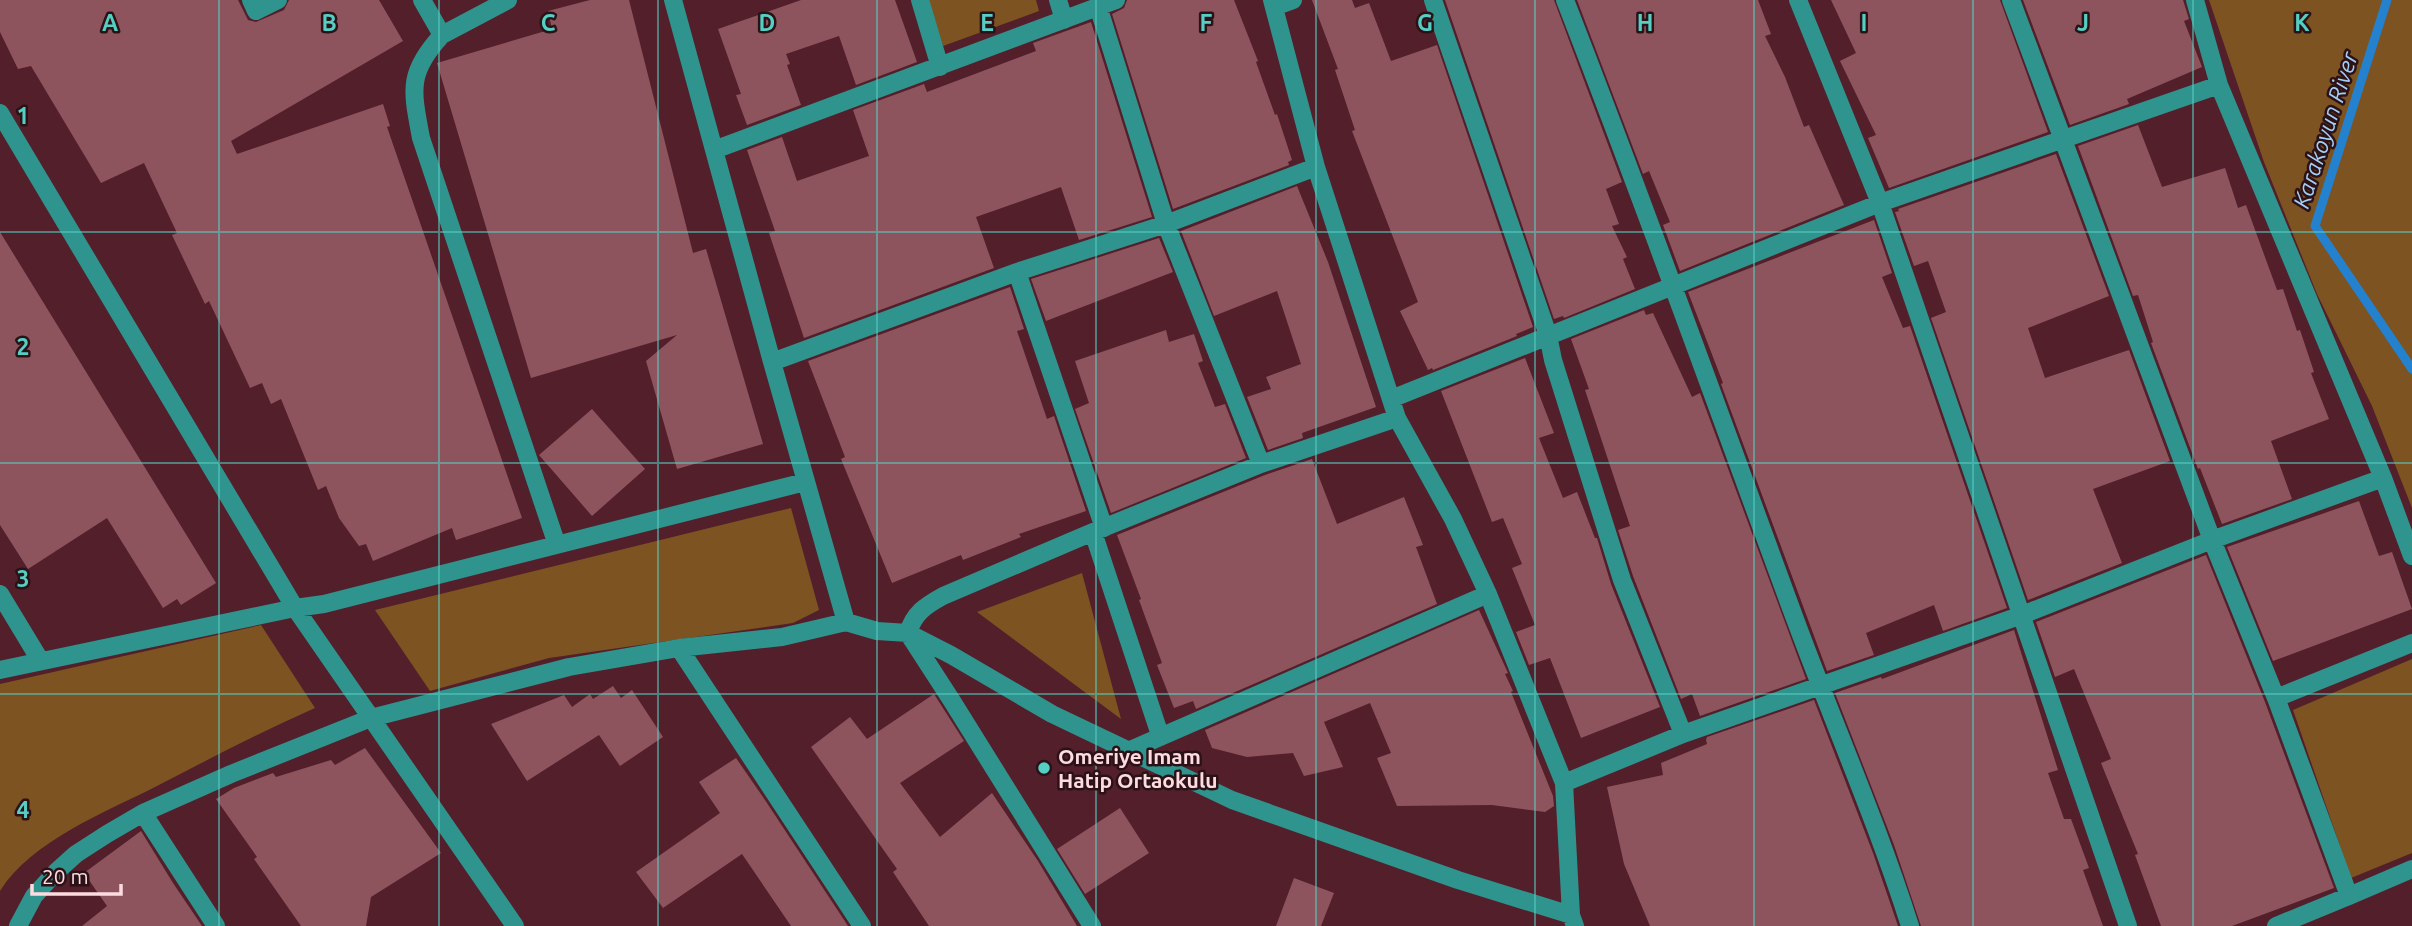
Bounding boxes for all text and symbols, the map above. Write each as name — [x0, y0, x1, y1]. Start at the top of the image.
text: A — [102, 10, 118, 35]
text: B — [321, 10, 337, 35]
text: C — [541, 10, 556, 35]
text: D — [759, 10, 775, 35]
text: E — [980, 10, 994, 35]
text: F — [1200, 10, 1213, 35]
text: G — [1417, 10, 1433, 35]
text: H — [1637, 10, 1653, 35]
text: I — [1861, 10, 1867, 35]
text: J — [2077, 10, 2089, 35]
text: K — [2294, 10, 2310, 35]
water label: Karakoyun River — [2288, 48, 2362, 211]
text: 1 — [17, 103, 29, 128]
text: 2 — [17, 334, 29, 359]
text: 3 — [17, 566, 29, 591]
place label: Omeriye Imam Hatip Ortaokulu — [1058, 744, 1218, 792]
marker: Omeriye Imam Hatip Ortaokulu — [1036, 760, 1052, 776]
text: 4 — [17, 797, 30, 822]
scale bar — [32, 852, 121, 896]
text: 20 m — [42, 864, 89, 888]

